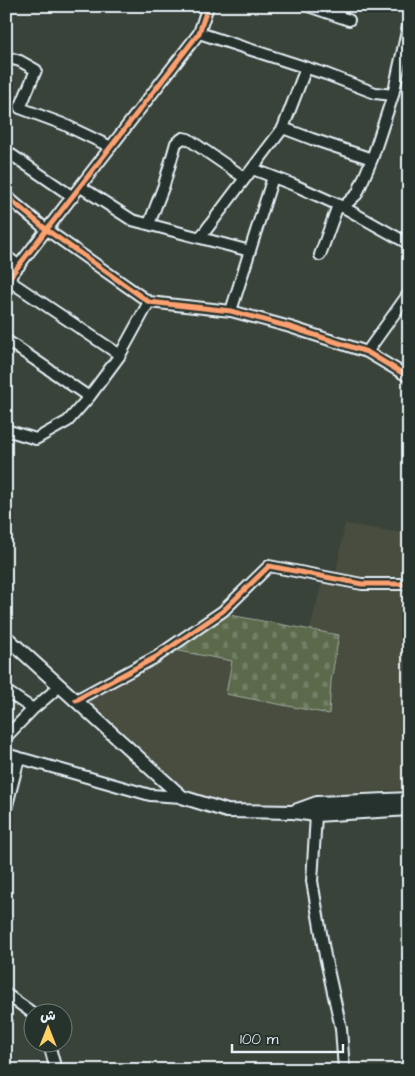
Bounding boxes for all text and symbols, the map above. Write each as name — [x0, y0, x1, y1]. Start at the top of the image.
north arrow — [22, 1004, 72, 1054]
text: ش — [40, 1006, 56, 1026]
scale bar — [232, 1021, 344, 1053]
text: 100 m — [240, 1029, 279, 1050]

